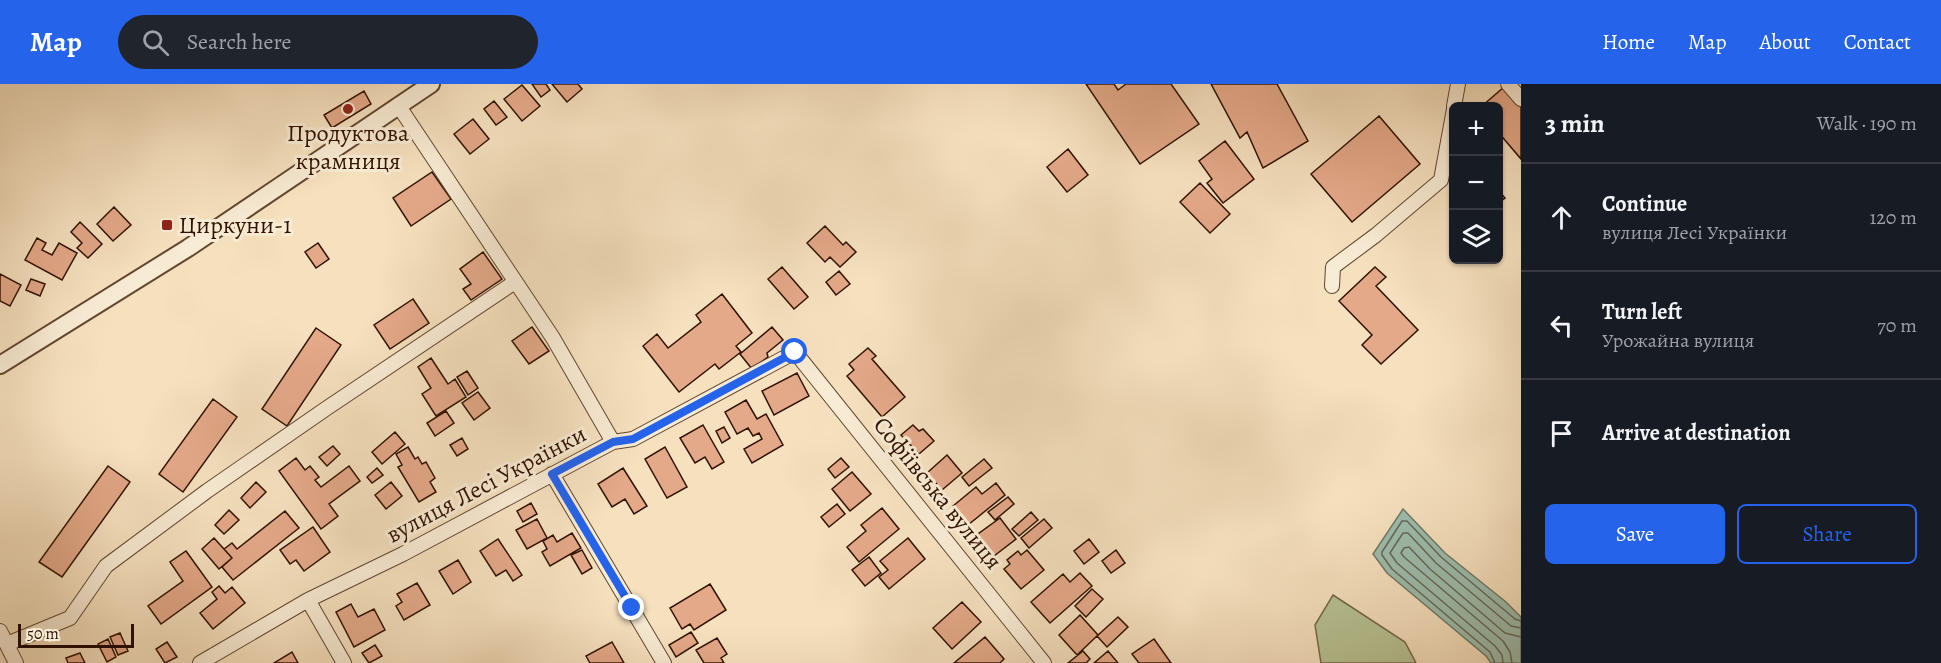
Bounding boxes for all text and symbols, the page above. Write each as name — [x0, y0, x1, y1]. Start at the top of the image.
search box — [118, 15, 538, 69]
text: Map — [30, 23, 82, 61]
icon: search — [139, 26, 172, 59]
text: Search here — [187, 27, 291, 57]
text: Home — [1602, 28, 1655, 56]
text: Map — [1688, 28, 1726, 56]
text: About — [1759, 28, 1811, 56]
text: Contact — [1844, 28, 1911, 56]
marker: Продуктова крамниця — [341, 102, 355, 116]
map controls — [1449, 102, 1503, 264]
button: + — [1449, 102, 1503, 156]
text: 3 min — [1545, 106, 1605, 141]
text: Walk · 190 m — [1817, 110, 1917, 137]
place label: Продуктова крамниця — [287, 117, 409, 177]
button: − — [1449, 156, 1503, 210]
text: Continue — [1602, 189, 1687, 219]
icon: ahead — [1545, 201, 1578, 234]
text: 120 m — [1869, 204, 1917, 231]
place label: Циркуни-1 — [179, 209, 291, 241]
button: layers — [1449, 210, 1503, 264]
marker: Циркуни-1 — [160, 218, 174, 232]
text: вулиця Лесі Українки — [1602, 219, 1787, 246]
text: Turn left — [1602, 297, 1682, 327]
icon: left — [1545, 309, 1578, 342]
text: 70 m — [1877, 312, 1917, 339]
text: Урожайна вулиця — [1602, 327, 1754, 354]
route start — [781, 338, 807, 364]
street label: Софіївська вулиця — [866, 410, 1010, 576]
icon: arrive — [1545, 417, 1578, 450]
street label: вулиця Лесі Українки — [380, 418, 592, 550]
text: Arrive at destination — [1602, 418, 1791, 448]
button: Save — [1545, 504, 1725, 564]
button: Share — [1737, 504, 1917, 564]
route end — [618, 594, 644, 620]
scale bar — [18, 621, 134, 648]
text: 50 m — [27, 623, 59, 645]

